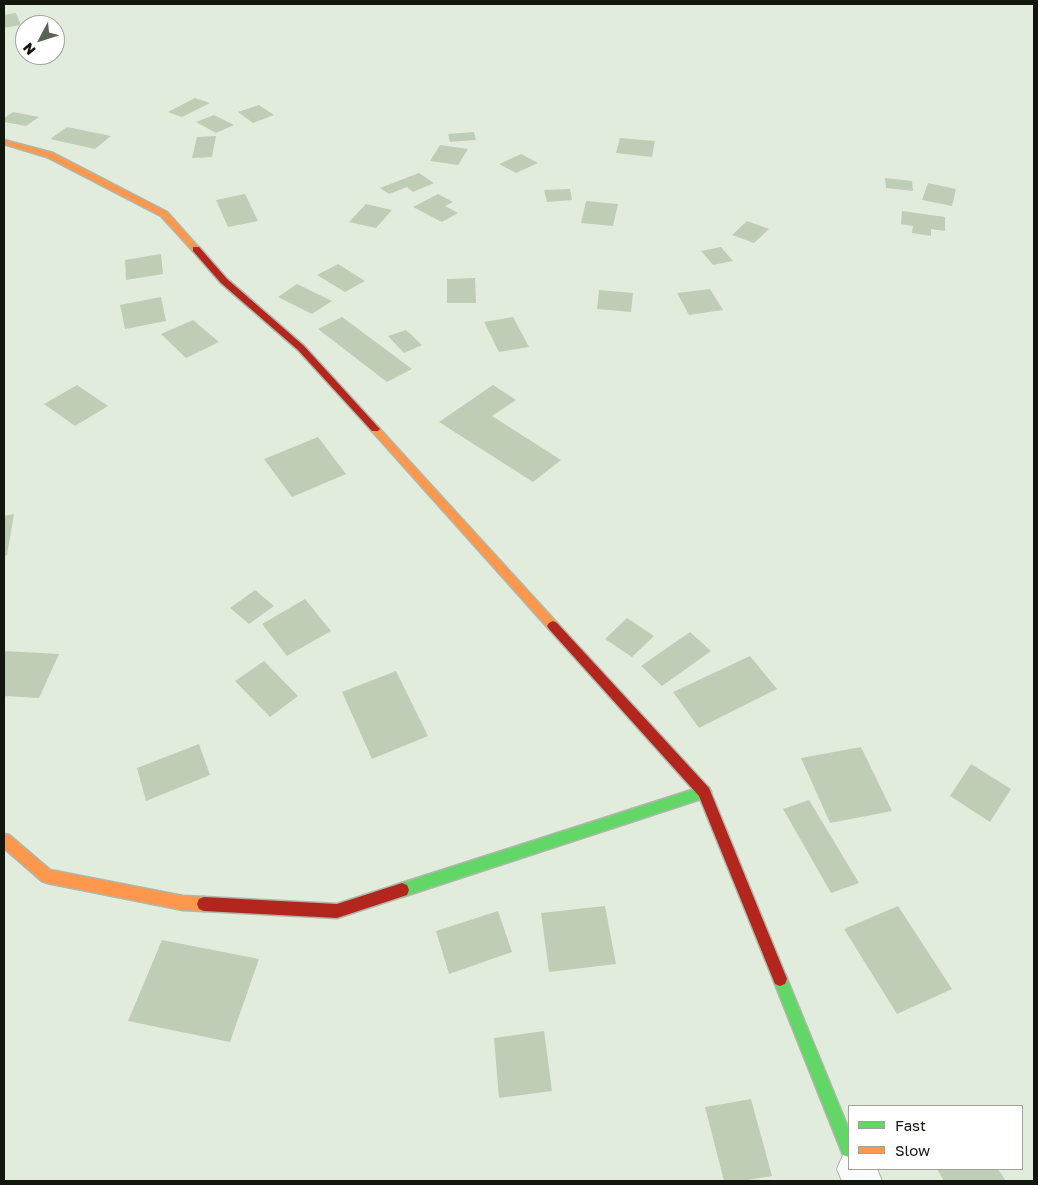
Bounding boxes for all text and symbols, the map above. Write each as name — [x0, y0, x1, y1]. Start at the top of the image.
north arrow — [15, 15, 65, 65]
text: N — [19, 40, 39, 59]
legend — [848, 1105, 1023, 1170]
text: Fast — [895, 1116, 926, 1134]
text: Slow — [895, 1141, 930, 1159]

